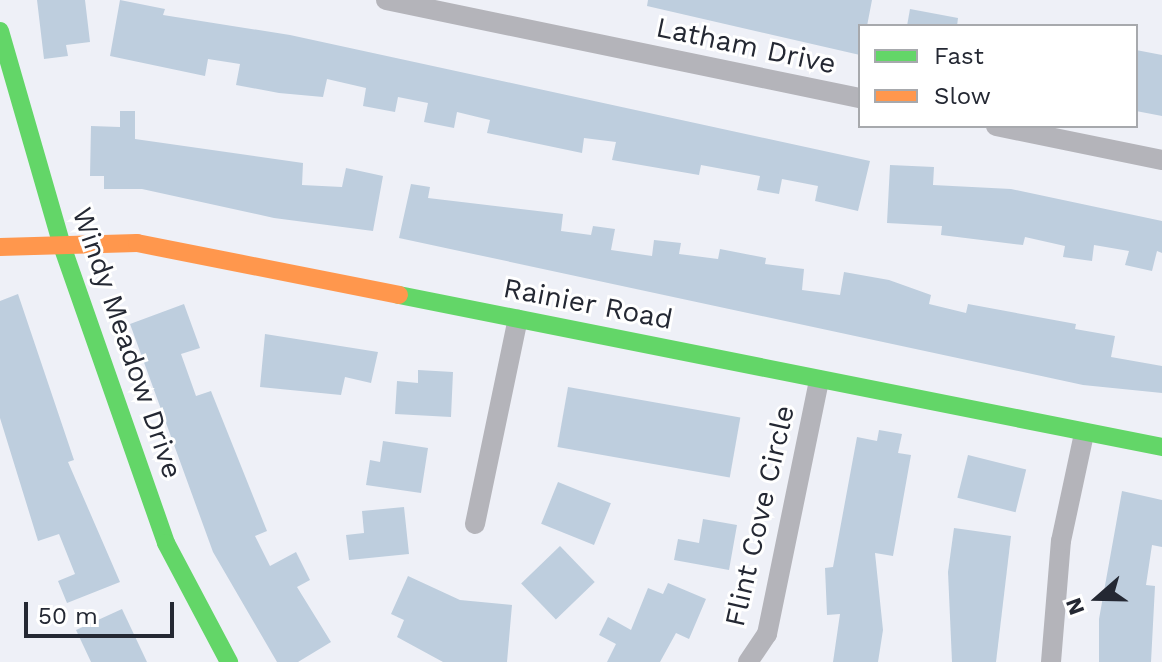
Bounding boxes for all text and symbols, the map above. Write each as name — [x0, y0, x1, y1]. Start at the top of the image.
street label: Latham Drive — [653, 11, 839, 81]
legend — [858, 24, 1138, 128]
text: Fast — [934, 42, 984, 70]
text: Slow — [934, 82, 991, 110]
street label: Windy Meadow Drive — [65, 203, 189, 483]
street label: Rainier Road — [500, 271, 676, 337]
street label: Flint Cove Circle — [718, 402, 802, 630]
north arrow — [1058, 558, 1138, 638]
scale bar — [28, 586, 178, 636]
text: N — [1060, 594, 1090, 618]
text: 50 m — [38, 602, 98, 630]

